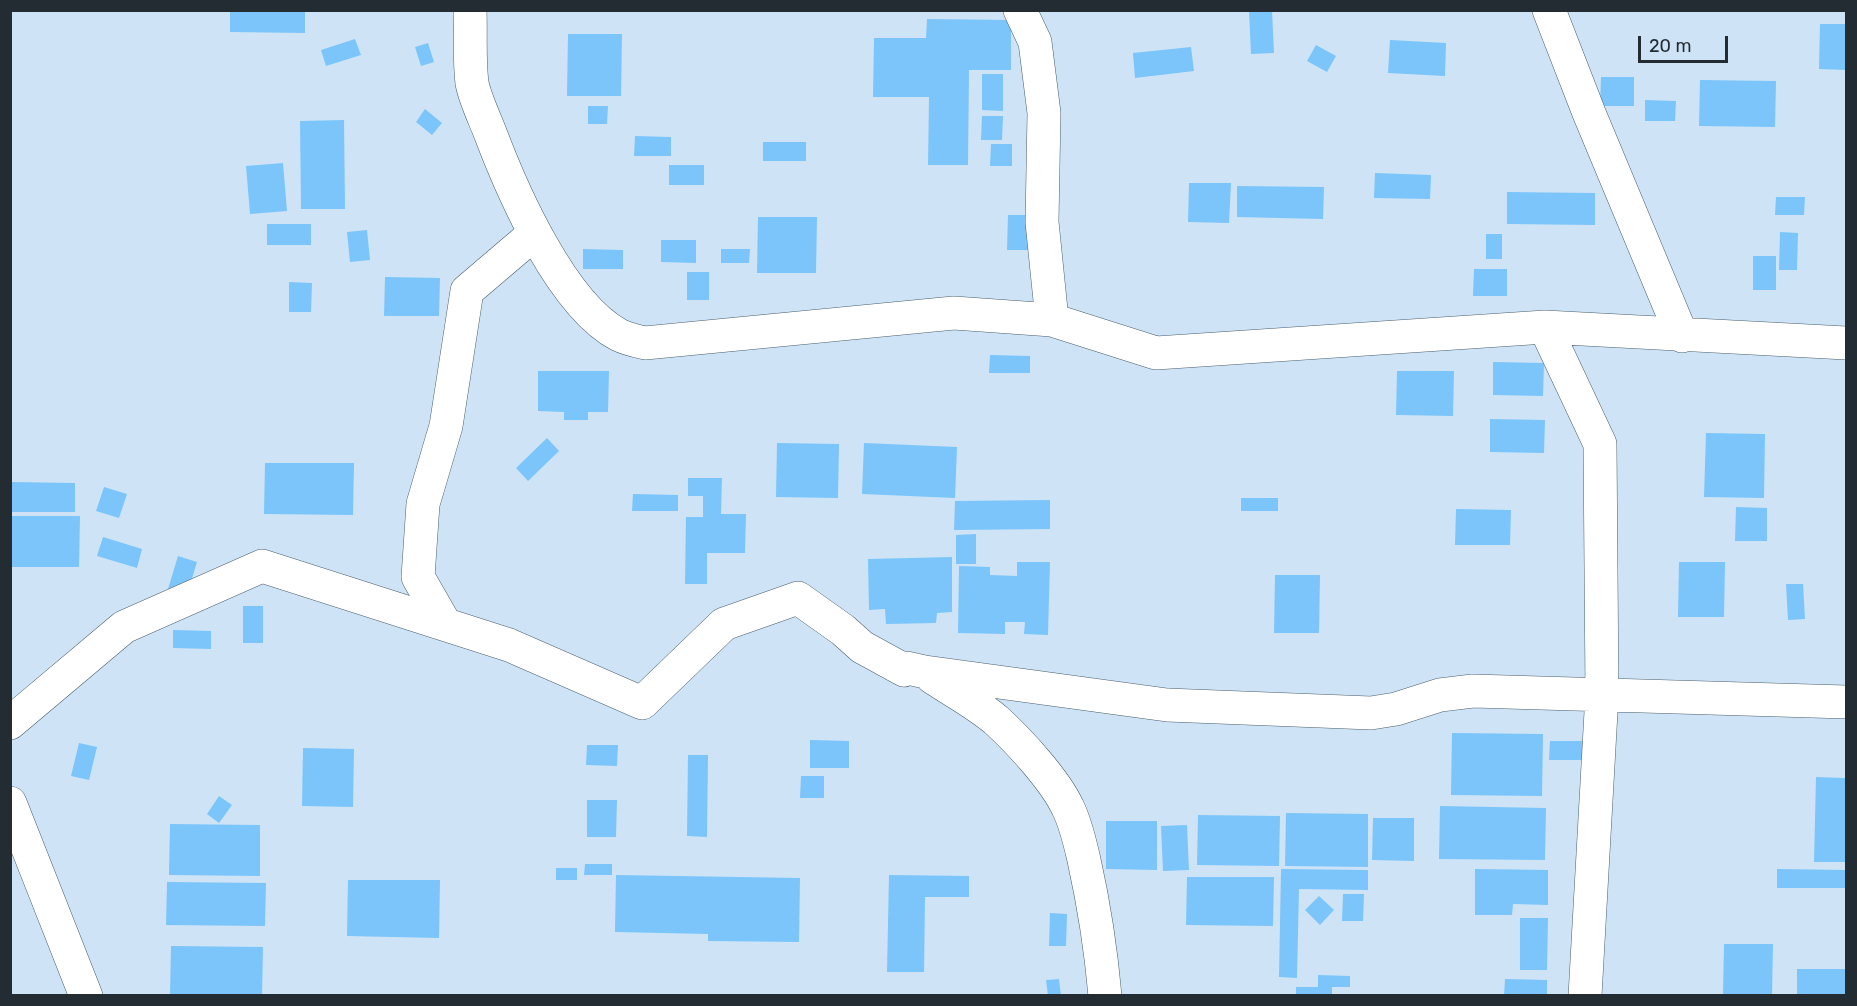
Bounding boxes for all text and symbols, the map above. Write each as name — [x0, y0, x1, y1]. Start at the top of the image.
scale bar — [1641, 24, 1731, 62]
text: 20 m — [1649, 35, 1691, 57]

